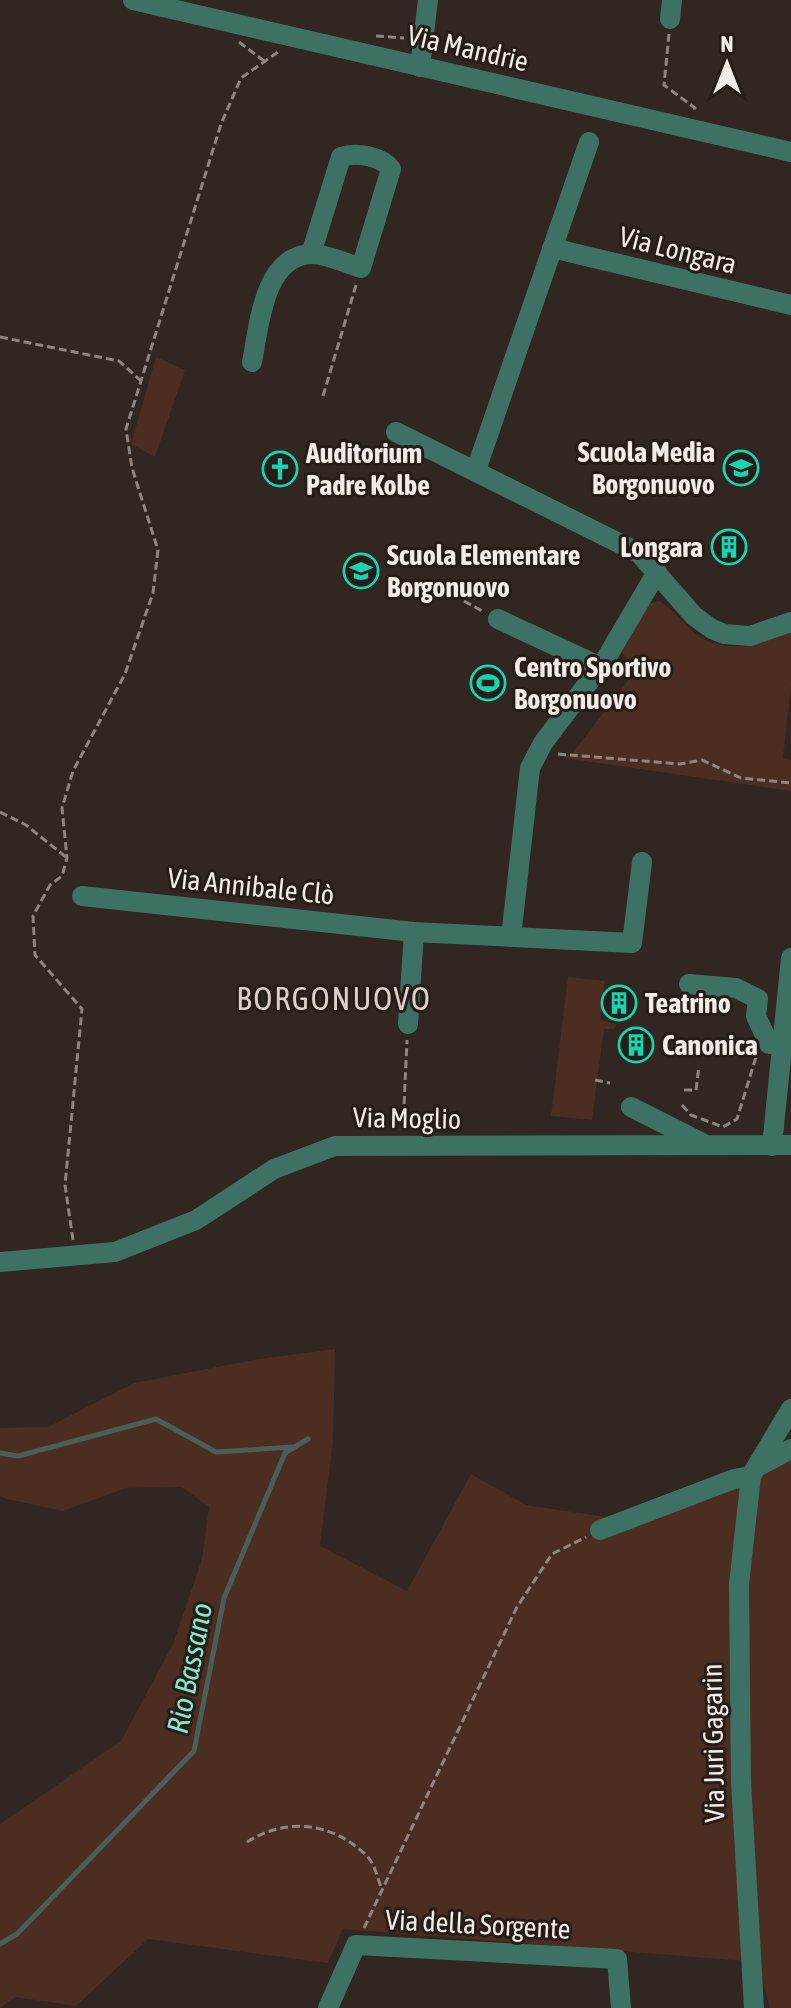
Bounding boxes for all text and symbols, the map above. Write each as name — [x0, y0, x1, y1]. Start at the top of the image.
street label: Via Mandrie — [404, 19, 532, 77]
north arrow — [687, 24, 767, 104]
text: N — [721, 31, 733, 57]
street label: Via Longara — [616, 220, 740, 280]
place label: Scuola Media Borgonuovo — [578, 436, 715, 500]
place label: Auditorium Padre Kolbe — [305, 437, 430, 501]
school or university icon: Scuola Media Borgonuovo — [722, 449, 760, 487]
church icon: Auditorium Padre Kolbe — [261, 450, 299, 488]
building icon: Longara — [710, 528, 748, 566]
place label: Longara — [620, 531, 703, 563]
place label: Scuola Elementare Borgonuovo — [387, 539, 580, 603]
school or university icon: Scuola Elementare Borgonuovo — [342, 552, 380, 590]
place label: Centro Sportivo Borgonuovo — [514, 651, 671, 715]
sports icon: Centro Sportivo Borgonuovo — [469, 664, 507, 702]
street label: Via Annibale Clò — [166, 861, 336, 911]
district label: BORGONUOVO — [236, 980, 432, 1017]
building icon: Teatrino — [600, 984, 638, 1022]
place label: Teatrino — [645, 987, 731, 1019]
building icon: Canonica — [617, 1026, 655, 1064]
place label: Canonica — [662, 1029, 758, 1061]
street label: Via Moglio — [353, 1101, 461, 1135]
water label: Rio Bassano — [160, 1600, 218, 1736]
street label: Via Juri Gagarin — [696, 1663, 730, 1823]
street label: Via della Sorgente — [385, 1903, 571, 1945]

